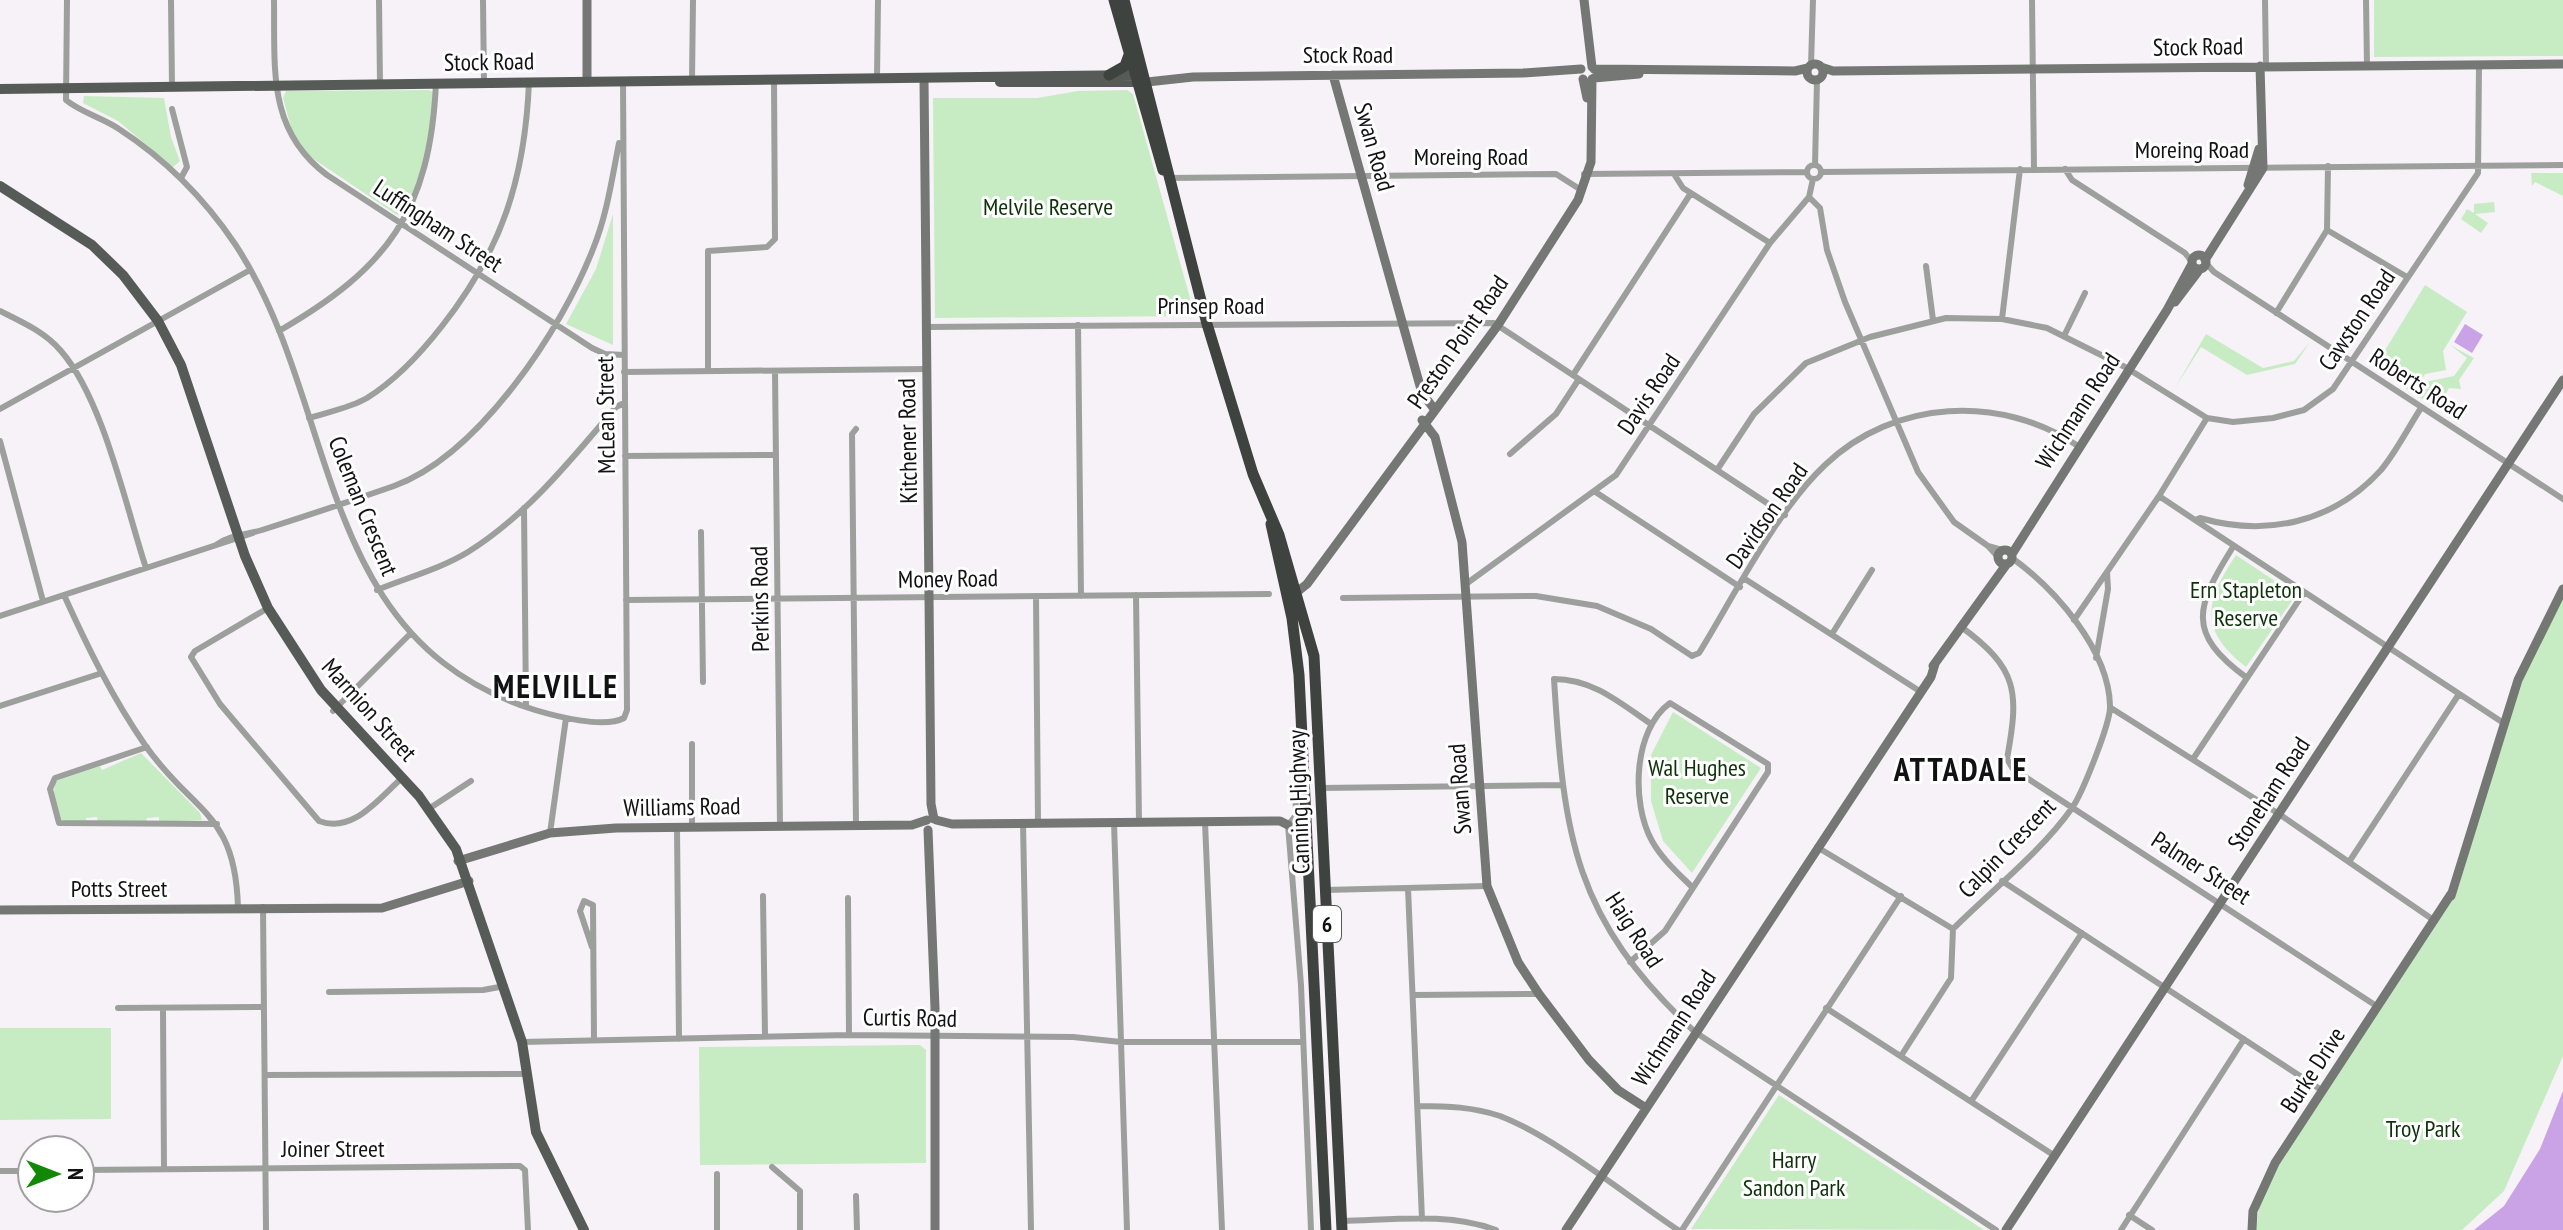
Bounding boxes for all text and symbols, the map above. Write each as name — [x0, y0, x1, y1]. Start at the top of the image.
street label: Stock Road — [2153, 30, 2243, 63]
street label: Stock Road — [1303, 39, 1393, 70]
street label: Stock Road — [444, 45, 534, 78]
street label: Swan Road — [1347, 99, 1402, 195]
street label: Moreing Road — [2135, 134, 2249, 165]
street label: Moreing Road — [1414, 141, 1528, 172]
street label: Luffingham Street — [368, 172, 509, 279]
park label: Melvile Reserve — [983, 191, 1113, 222]
street label: Cawston Road — [2311, 263, 2402, 376]
street label: Preston Point Road — [1400, 269, 1515, 415]
street label: Prinsep Road — [1158, 290, 1265, 321]
street label: Roberts Road — [2364, 341, 2473, 426]
street label: Davis Road — [1610, 347, 1687, 440]
street label: Wichmann Road — [2028, 347, 2127, 475]
street label: McLean Street — [589, 356, 622, 474]
street label: Kitchener Road — [891, 378, 924, 504]
street label: Coleman Crescent — [321, 432, 406, 580]
street label: Davidson Road — [1719, 457, 1814, 575]
street label: Perkins Road — [743, 546, 776, 652]
street label: Money Road — [898, 562, 998, 595]
park label: Ern Stapleton Reserve — [2190, 574, 2302, 633]
street label: Marmion Street — [315, 652, 424, 768]
district label: MELVILLE — [493, 665, 619, 707]
street label: Canning Highway — [1280, 729, 1317, 875]
street label: Stoneham Road — [2220, 731, 2317, 856]
street label: Swan Road — [1441, 743, 1478, 835]
district label: ATTADALE — [1893, 748, 2028, 790]
park label: Wal Hughes Reserve — [1648, 752, 1746, 811]
street label: Williams Road — [623, 790, 741, 823]
street label: Calpin Crescent — [1951, 791, 2062, 904]
street label: Palmer Street — [2146, 824, 2257, 911]
street label: Potts Street — [71, 873, 168, 904]
street label: Haig Road — [1599, 886, 1670, 973]
road number: 6 — [1313, 906, 1341, 942]
street label: Wichmann Road — [1624, 964, 1723, 1092]
street label: Curtis Road — [863, 1001, 957, 1034]
street label: Burke Drive — [2273, 1021, 2352, 1118]
park label: Troy Park — [2386, 1113, 2461, 1144]
street label: Joiner Street — [280, 1133, 385, 1164]
north arrow — [16, 1134, 96, 1214]
park label: Harry Sandon Park — [1743, 1144, 1846, 1203]
text: N — [62, 1168, 90, 1180]

